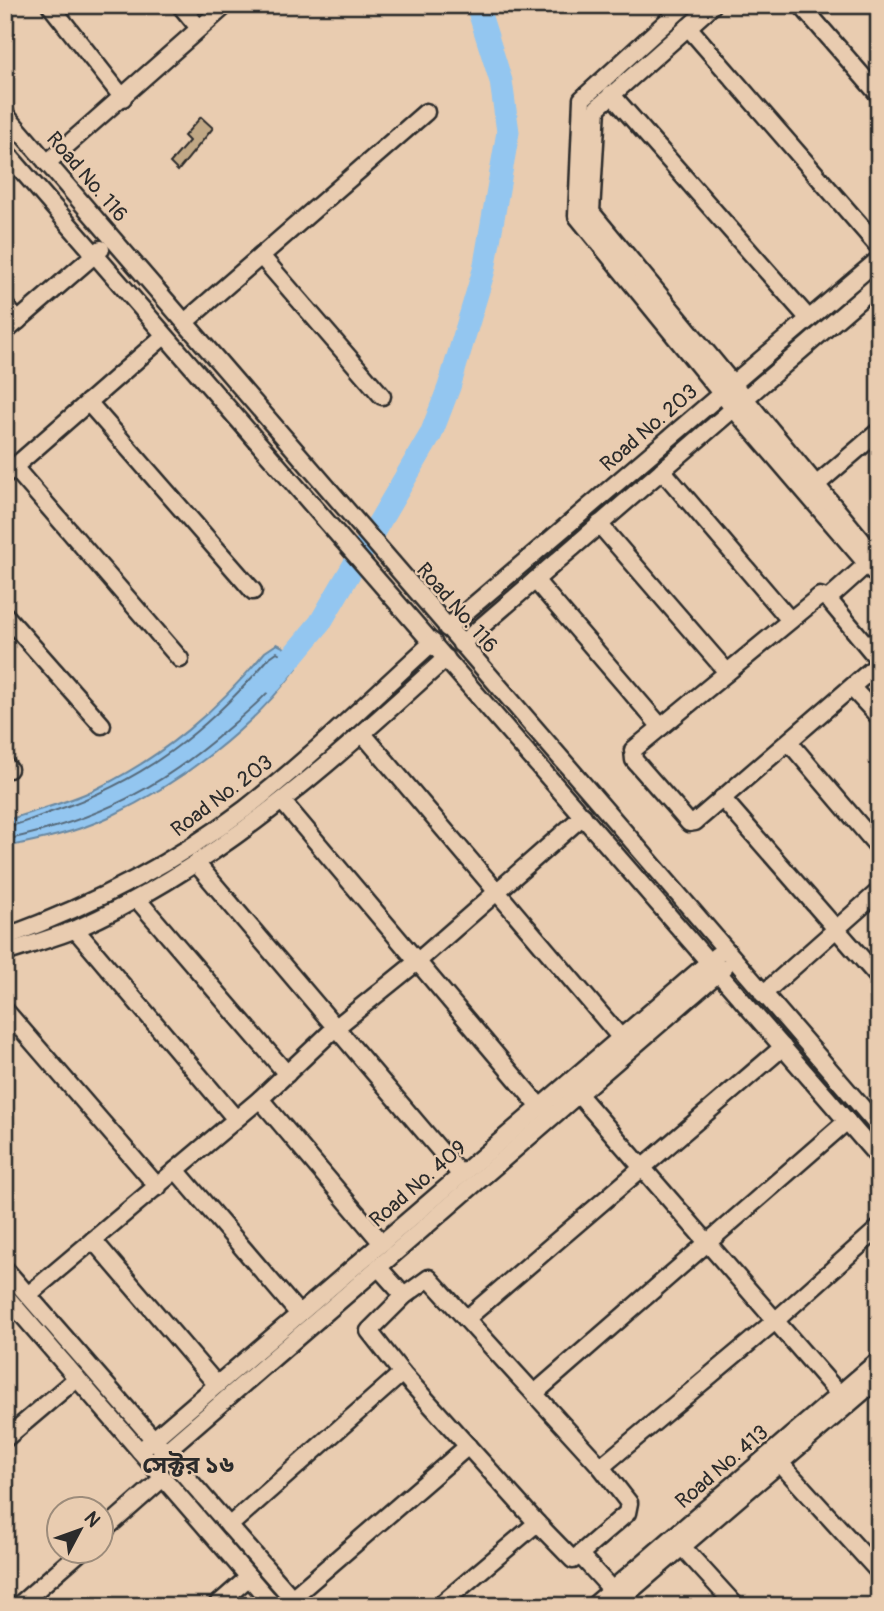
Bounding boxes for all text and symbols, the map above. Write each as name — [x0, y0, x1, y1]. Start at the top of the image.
street label: Road No. 116 — [40, 126, 134, 228]
street label: Road No. 203 — [595, 378, 703, 478]
street label: Road No. 116 — [410, 557, 504, 659]
street label: Road No. 203 — [166, 749, 278, 843]
street label: Road No. 409 — [364, 1134, 472, 1234]
street label: Road No. 413 — [670, 1419, 774, 1515]
district label: সেক্টর ১৬ — [142, 1451, 234, 1480]
north arrow — [46, 1496, 116, 1566]
text: N — [79, 1507, 105, 1532]

